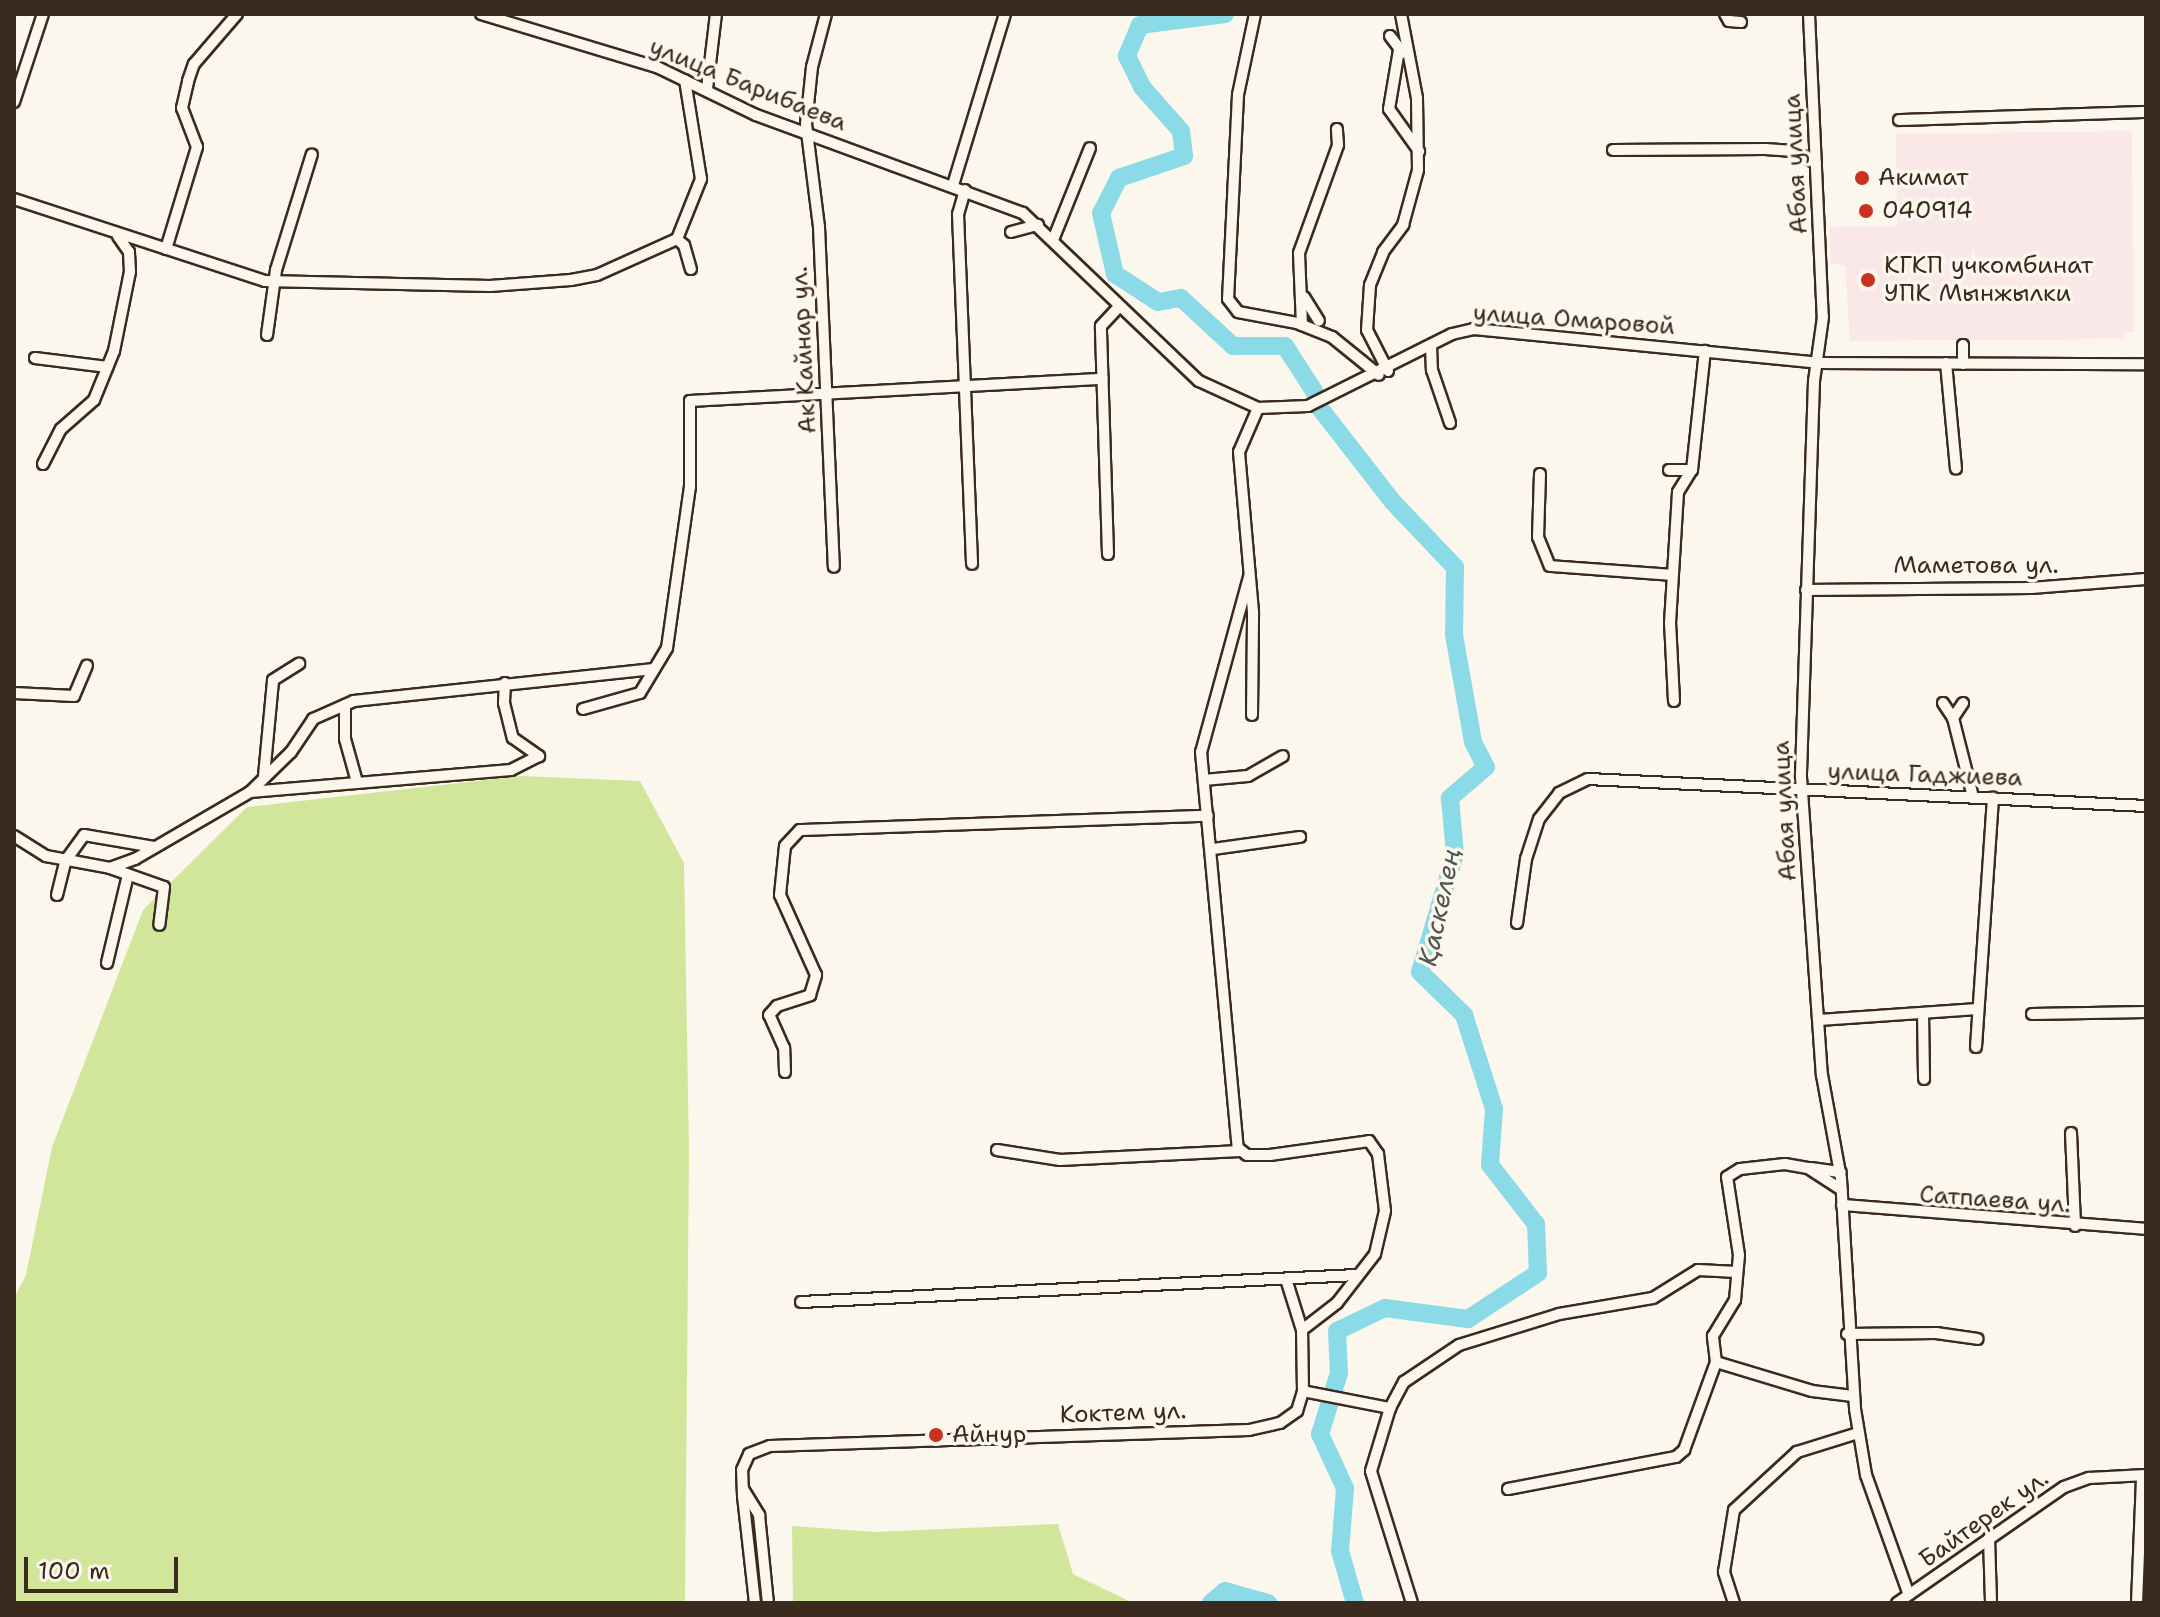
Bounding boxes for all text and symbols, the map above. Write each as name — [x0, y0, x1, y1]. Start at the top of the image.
street label: улица Барибаева — [645, 32, 851, 138]
street label: Абая улица — [1778, 93, 1814, 235]
place label: Акимат — [1878, 164, 1968, 192]
marker: Акимат — [1853, 169, 1871, 187]
place label: 040914 — [1882, 197, 1973, 225]
marker: 040914 — [1857, 202, 1875, 220]
place label: КГКП учкомбинат УПК Мынжылки — [1884, 252, 2093, 308]
street label: Ак Кайнар ул. — [785, 265, 823, 435]
marker: КГКП учкомбинат УПК Мынжылки — [1859, 271, 1877, 289]
street label: улица Омаровой — [1472, 299, 1676, 341]
street label: Маметова ул. — [1893, 552, 2059, 580]
street label: Абая улица — [1767, 740, 1803, 882]
street label: улица Гаджиева — [1827, 757, 2023, 793]
water label: Қаскелең — [1411, 845, 1467, 969]
street label: Сатпаева ул. — [1918, 1180, 2072, 1220]
street label: Коктем ул. — [1059, 1396, 1187, 1430]
place label: Айнур — [952, 1421, 1027, 1449]
marker: Айнур — [927, 1426, 945, 1444]
street label: Байтерек ул. — [1914, 1464, 2054, 1574]
scale bar — [28, 1541, 182, 1591]
text: 100 m — [38, 1555, 110, 1587]

